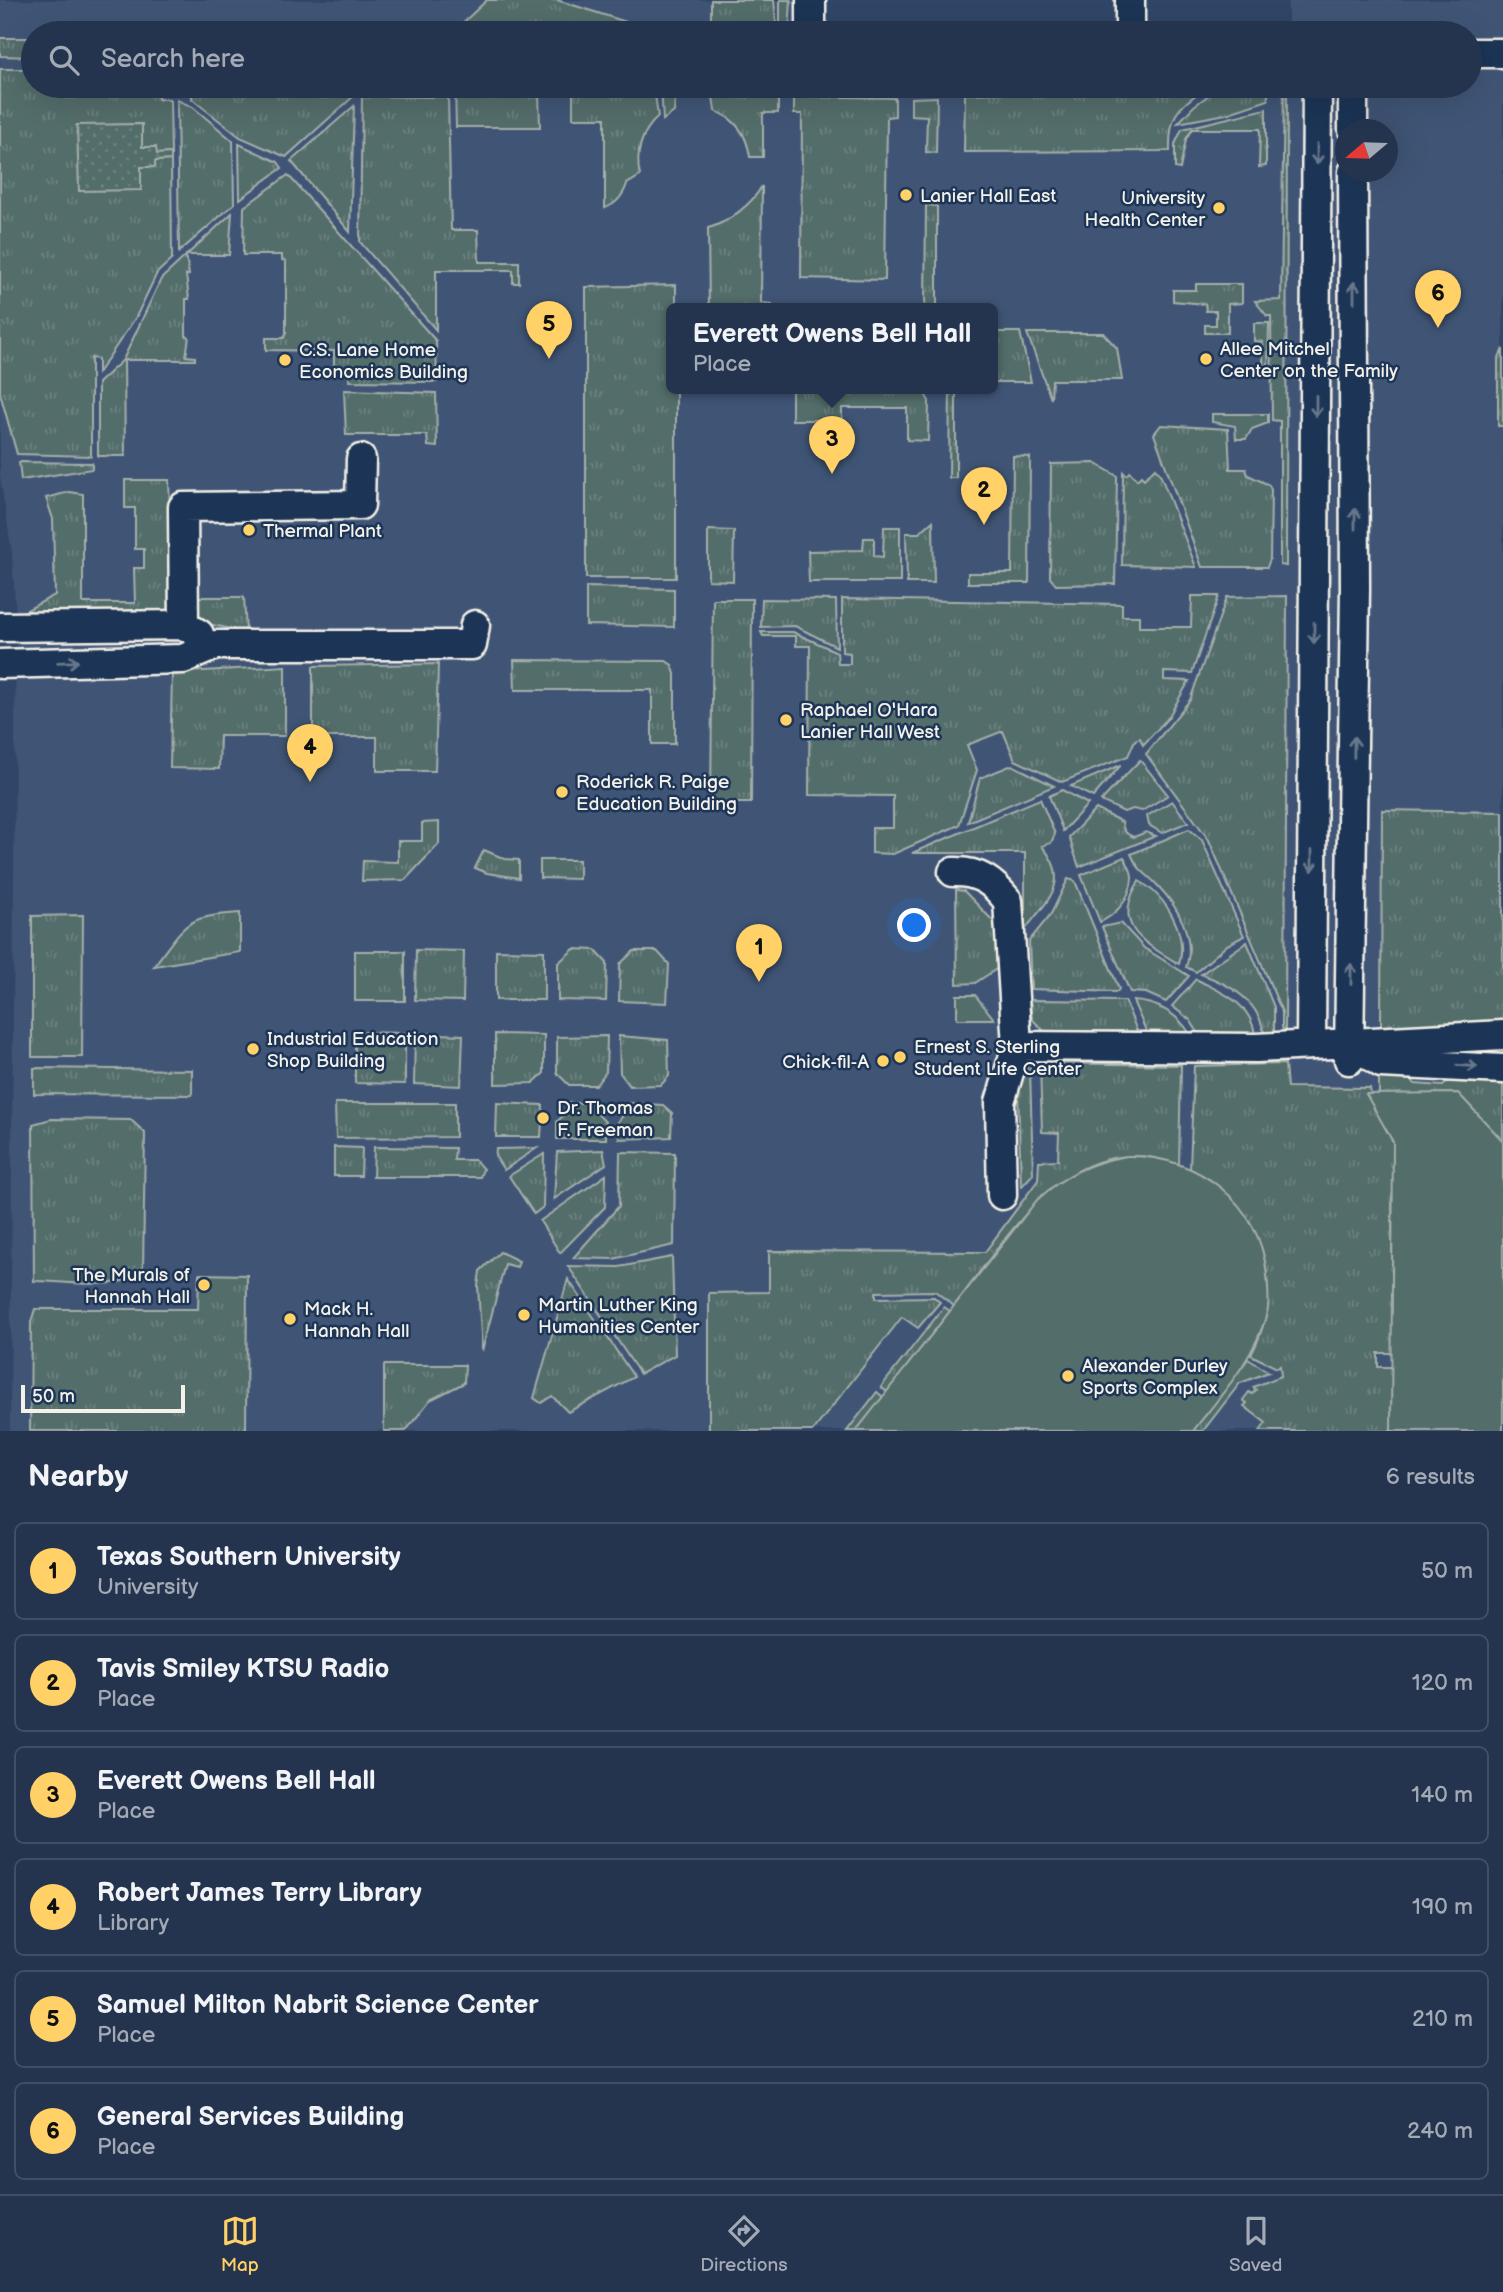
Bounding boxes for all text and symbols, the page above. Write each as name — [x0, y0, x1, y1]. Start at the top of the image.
search box — [21, 21, 1482, 98]
icon: search — [45, 41, 83, 79]
text: Search here — [101, 44, 245, 75]
north arrow — [1335, 119, 1398, 182]
one-way arrow — [1310, 142, 1324, 165]
place label: Lanier Hall East — [920, 185, 1056, 208]
marker: Lanier Hall East — [898, 187, 914, 203]
place label: University Health Center — [1085, 187, 1206, 232]
marker: University Health Center — [1211, 200, 1227, 216]
pin: 6 — [1415, 270, 1461, 328]
one-way arrow — [1347, 281, 1361, 304]
pin: 5 — [526, 301, 572, 359]
popup — [666, 303, 998, 394]
text: Everett Owens Bell Hall — [693, 319, 971, 350]
place label: Allee Mitchel Center on the Family — [1220, 338, 1398, 383]
place label: C.S. Lane Home Economics Building — [299, 339, 468, 384]
text: Place — [693, 350, 751, 378]
marker: Allee Mitchel Center on the Family — [1198, 351, 1214, 367]
marker: C.S. Lane Home Economics Building — [277, 352, 293, 368]
one-way arrow — [1309, 394, 1323, 417]
pin: 3 — [809, 416, 855, 474]
pin: 2 — [961, 467, 1007, 525]
one-way arrow — [1348, 508, 1362, 531]
place label: Thermal Plant — [263, 520, 382, 543]
marker: Thermal Plant — [241, 522, 257, 538]
one-way arrow — [1307, 622, 1321, 645]
one-way arrow — [56, 655, 79, 668]
place label: Raphael O'Hara Lanier Hall West — [800, 699, 940, 744]
marker: Raphael O'Hara Lanier Hall West — [778, 712, 794, 728]
pin: 4 — [287, 724, 333, 782]
one-way arrow — [1347, 736, 1360, 759]
place label: Roderick R. Paige Education Building — [576, 771, 737, 816]
marker: Roderick R. Paige Education Building — [554, 784, 570, 800]
one-way arrow — [1306, 849, 1319, 872]
your location — [897, 908, 931, 942]
pin: 1 — [736, 924, 782, 982]
one-way arrow — [1344, 963, 1358, 986]
place label: Industrial Education Shop Building — [267, 1028, 438, 1073]
place label: Ernest S. Sterling Student Life Center — [914, 1036, 1083, 1081]
marker: Industrial Education Shop Building — [245, 1041, 261, 1057]
marker: Ernest S. Sterling Student Life Center — [892, 1049, 908, 1065]
place label: Chick-fil-A — [782, 1051, 869, 1074]
marker: Chick-fil-A — [875, 1053, 891, 1069]
one-way arrow — [1455, 1060, 1478, 1073]
place label: Dr. Thomas F. Freeman — [557, 1097, 653, 1142]
marker: Dr. Thomas F. Freeman — [535, 1110, 551, 1126]
place label: The Murals of Hannah Hall — [73, 1264, 190, 1309]
marker: The Murals of Hannah Hall — [196, 1277, 212, 1293]
place label: Martin Luther King Humanities Center — [538, 1294, 700, 1339]
place label: Mack H. Hannah Hall — [304, 1298, 410, 1343]
marker: Martin Luther King Humanities Center — [516, 1307, 532, 1323]
marker: Mack H. Hannah Hall — [282, 1311, 298, 1327]
place label: Alexander Durley Sports Complex — [1082, 1355, 1228, 1400]
marker: Alexander Durley Sports Complex — [1060, 1368, 1076, 1384]
scale bar — [21, 1382, 186, 1414]
text: 50 m — [32, 1385, 75, 1408]
text: Nearby — [28, 1459, 128, 1495]
text: 6 results — [1386, 1463, 1475, 1491]
text: Texas Southern University — [97, 1542, 401, 1573]
text: 1 — [48, 1557, 58, 1585]
text: 50 m — [1421, 1557, 1473, 1585]
text: University — [97, 1573, 198, 1601]
text: Tavis Smiley KTSU Radio — [97, 1654, 389, 1685]
text: 2 — [46, 1669, 60, 1697]
text: 120 m — [1412, 1669, 1473, 1697]
text: Place — [97, 1685, 155, 1713]
text: Everett Owens Bell Hall — [97, 1766, 375, 1797]
text: 3 — [46, 1781, 60, 1809]
text: 140 m — [1411, 1781, 1473, 1809]
text: Place — [97, 1797, 155, 1825]
text: Robert James Terry Library — [97, 1878, 422, 1909]
text: 4 — [46, 1893, 60, 1921]
text: 190 m — [1412, 1893, 1473, 1921]
text: Library — [97, 1909, 169, 1937]
text: Samuel Milton Nabrit Science Center — [97, 1990, 539, 2021]
text: 5 — [46, 2005, 60, 2033]
text: 210 m — [1412, 2005, 1473, 2033]
text: Place — [97, 2021, 155, 2049]
text: General Services Building — [97, 2102, 404, 2133]
text: 6 — [46, 2117, 60, 2145]
text: 240 m — [1407, 2117, 1473, 2145]
text: Place — [97, 2133, 155, 2161]
tab: Map — [221, 2212, 259, 2277]
tab: Directions — [700, 2212, 788, 2277]
tab: Saved — [1229, 2212, 1282, 2277]

